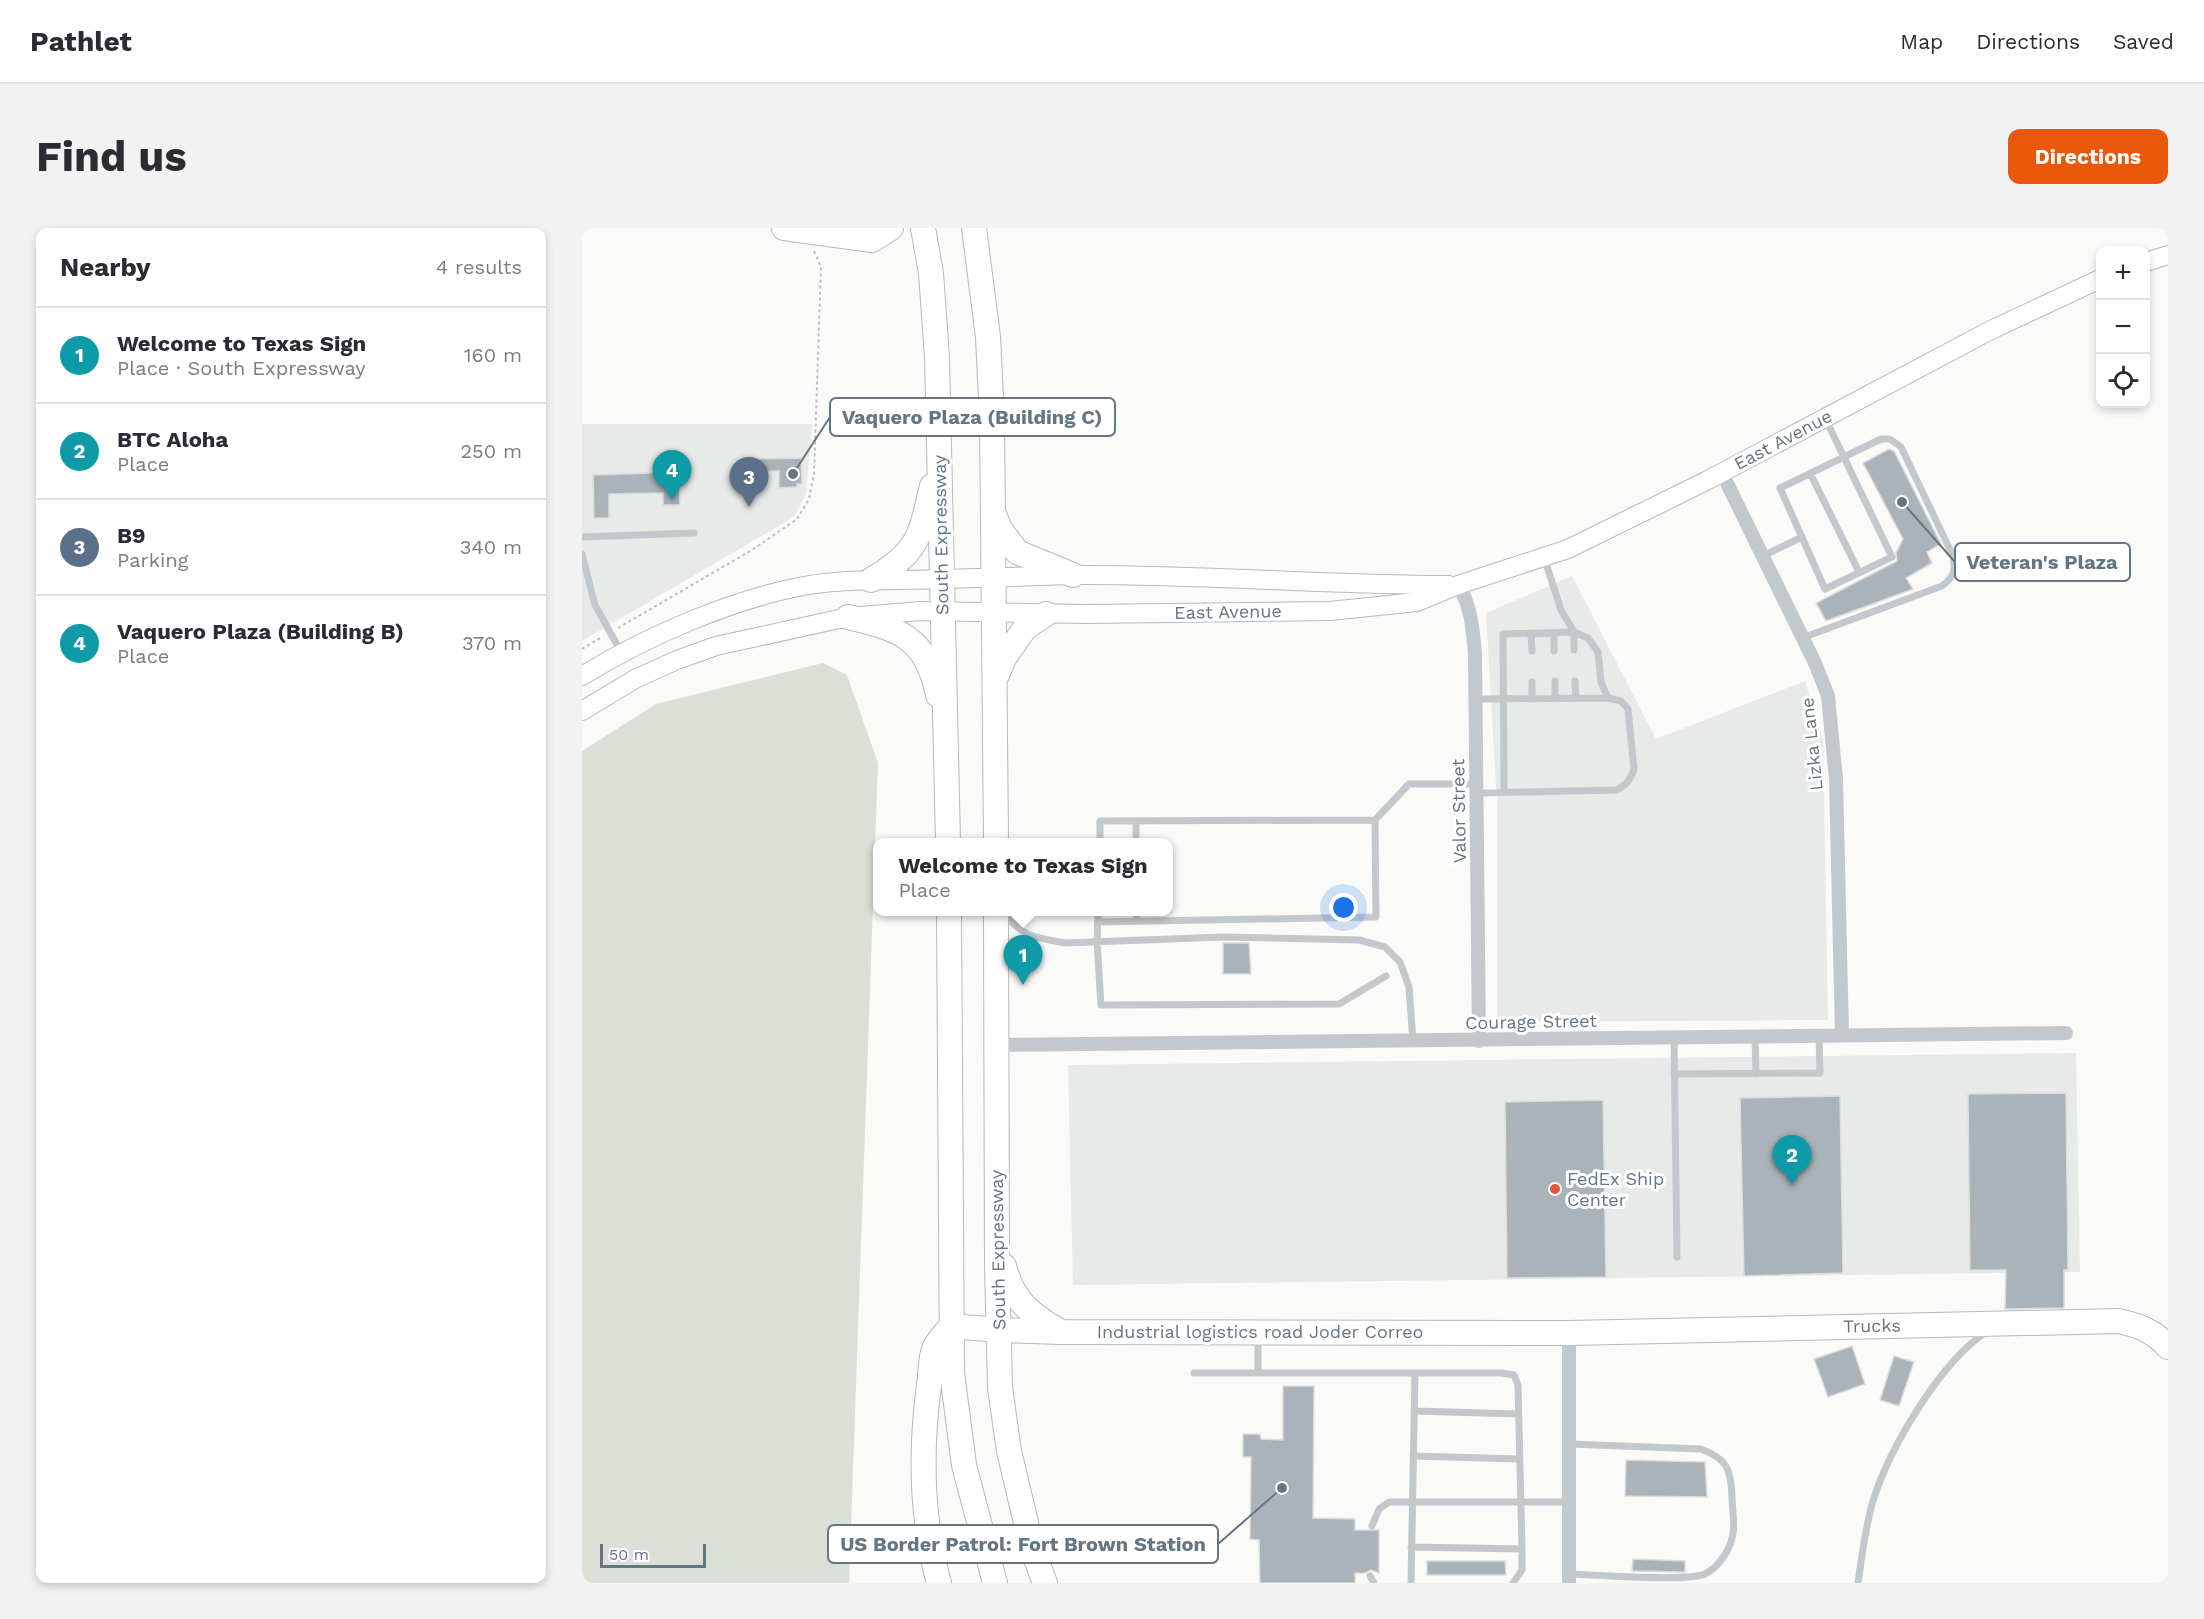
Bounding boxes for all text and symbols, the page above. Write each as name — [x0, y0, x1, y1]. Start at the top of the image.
text: Pathlet — [30, 25, 132, 58]
text: Map — [1900, 29, 1943, 54]
text: Directions — [1976, 29, 2080, 54]
text: Saved — [2113, 29, 2174, 54]
button: Directions — [2008, 129, 2168, 184]
text: Find us — [36, 132, 187, 181]
map controls — [2096, 246, 2150, 408]
button: + — [2096, 246, 2150, 300]
text: Nearby — [60, 252, 151, 282]
text: 4 results — [436, 255, 522, 279]
button: − — [2096, 300, 2150, 354]
text: Welcome to Texas Sign — [117, 331, 366, 356]
text: 1 — [75, 343, 84, 367]
text: 160 m — [464, 343, 522, 367]
button: locate — [2096, 354, 2150, 408]
text: Place · South Expressway — [117, 356, 366, 380]
callout: Vaquero Plaza (Building C) — [830, 398, 1115, 436]
text: Vaquero Plaza (Building C) — [842, 405, 1102, 429]
street label: East Avenue — [1730, 405, 1835, 474]
text: BTC Aloha — [117, 427, 228, 452]
text: 2 — [74, 439, 85, 463]
text: 250 m — [460, 439, 522, 463]
pin: 4 — [652, 450, 692, 500]
text: Place — [117, 452, 169, 476]
street label: South Expressway — [929, 454, 952, 615]
pin: 3 — [730, 458, 768, 507]
text: B9 — [117, 523, 146, 548]
text: 3 — [74, 535, 85, 559]
text: 340 m — [460, 535, 522, 559]
callout: Veteran's Plaza — [1955, 543, 2130, 581]
text: Parking — [117, 548, 188, 572]
text: Veteran's Plaza — [1966, 550, 2118, 574]
street label: East Avenue — [1174, 600, 1282, 623]
text: Vaquero Plaza (Building B) — [117, 619, 404, 644]
text: 4 — [73, 631, 86, 655]
text: 370 m — [462, 631, 522, 655]
text: Place — [117, 644, 169, 668]
street label: Lizka Lane — [1796, 696, 1827, 792]
street label: Valor Street — [1447, 758, 1470, 863]
popup — [873, 838, 1173, 916]
text: Welcome to Texas Sign — [898, 853, 1148, 878]
text: Place — [898, 878, 951, 902]
your location — [1329, 893, 1358, 922]
pin: 1 — [1004, 936, 1042, 985]
street label: Courage Street — [1465, 1010, 1598, 1033]
pin: 2 — [1772, 1136, 1812, 1185]
place label: FedEx Ship Center — [1567, 1168, 1664, 1210]
street label: South Expressway — [986, 1169, 1009, 1330]
marker: FedEx Ship Center — [1548, 1182, 1562, 1196]
street label: Trucks — [1843, 1314, 1901, 1337]
street label: Industrial logistics road Joder Correo — [1097, 1321, 1423, 1342]
callout: US Border Patrol: Fort Brown Station — [828, 1525, 1218, 1563]
text: US Border Patrol: Fort Brown Station — [840, 1532, 1206, 1556]
scale bar — [600, 1541, 706, 1568]
text: 50 m — [609, 1545, 649, 1564]

